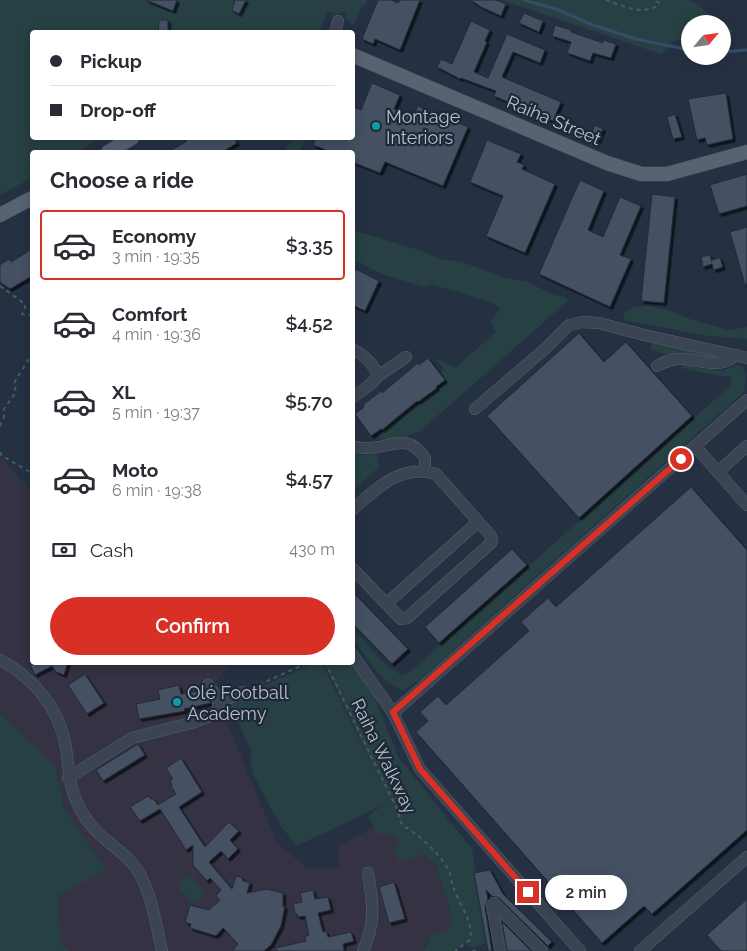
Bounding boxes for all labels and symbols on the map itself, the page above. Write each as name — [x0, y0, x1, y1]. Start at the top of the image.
north arrow — [681, 15, 731, 65]
street label: Raiha Street — [504, 91, 604, 149]
place label: Montage Interiors — [386, 106, 461, 148]
marker: Montage Interiors — [370, 120, 382, 132]
route start — [670, 448, 692, 470]
place label: Olé Football Academy — [187, 682, 289, 724]
street label: Raiha Walkway — [347, 695, 421, 817]
marker: Olé Football Academy — [171, 696, 183, 708]
callout: 2 min — [546, 874, 628, 910]
route end — [517, 881, 539, 903]

